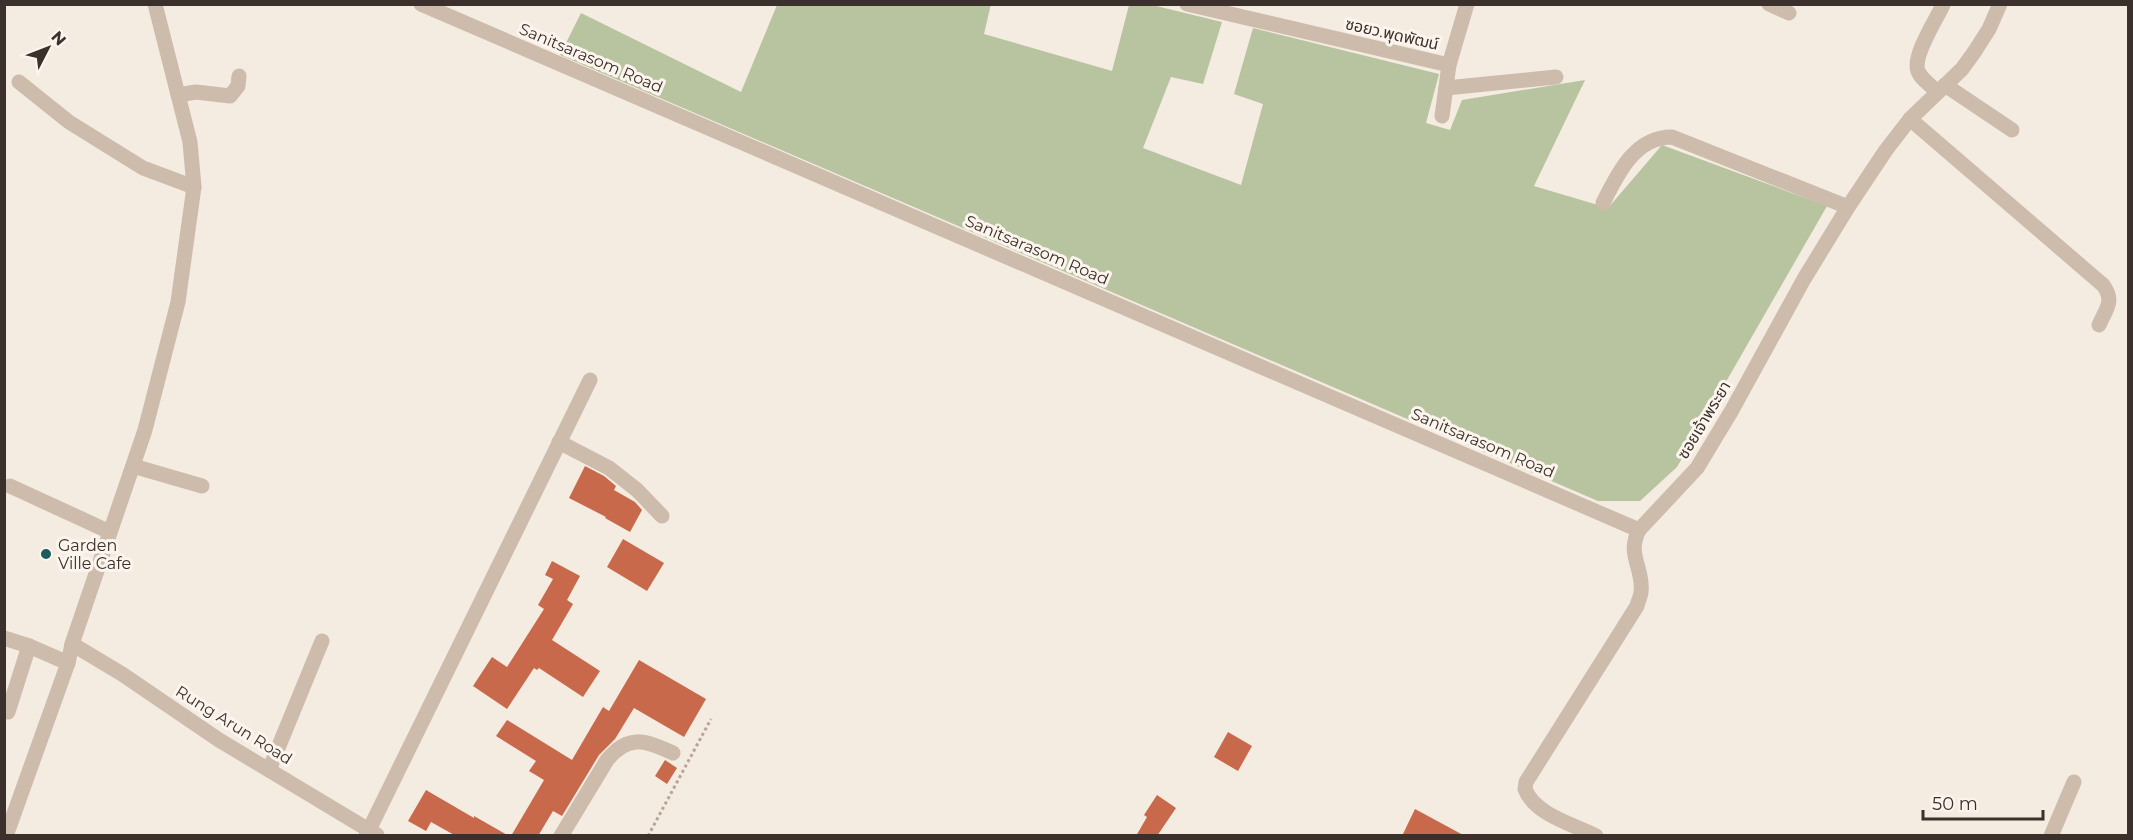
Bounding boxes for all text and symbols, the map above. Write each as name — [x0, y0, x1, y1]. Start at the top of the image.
street label: ซอยว.พุดพัฒน์ — [1343, 14, 1441, 54]
north arrow — [18, 18, 78, 78]
street label: Sanitsarasom Road — [516, 19, 666, 97]
text: N — [47, 27, 70, 49]
street label: Sanitsarasom Road — [962, 211, 1112, 289]
street label: ซอยเจ้าพระยา — [1673, 378, 1735, 462]
street label: Sanitsarasom Road — [1408, 404, 1558, 482]
place label: Garden Ville Cafe — [58, 536, 131, 573]
marker: Garden Ville Cafe — [39, 547, 53, 561]
street label: Rung Arun Road — [172, 681, 296, 769]
scale bar — [1923, 783, 2043, 821]
text: 50 m — [1932, 793, 1978, 815]

